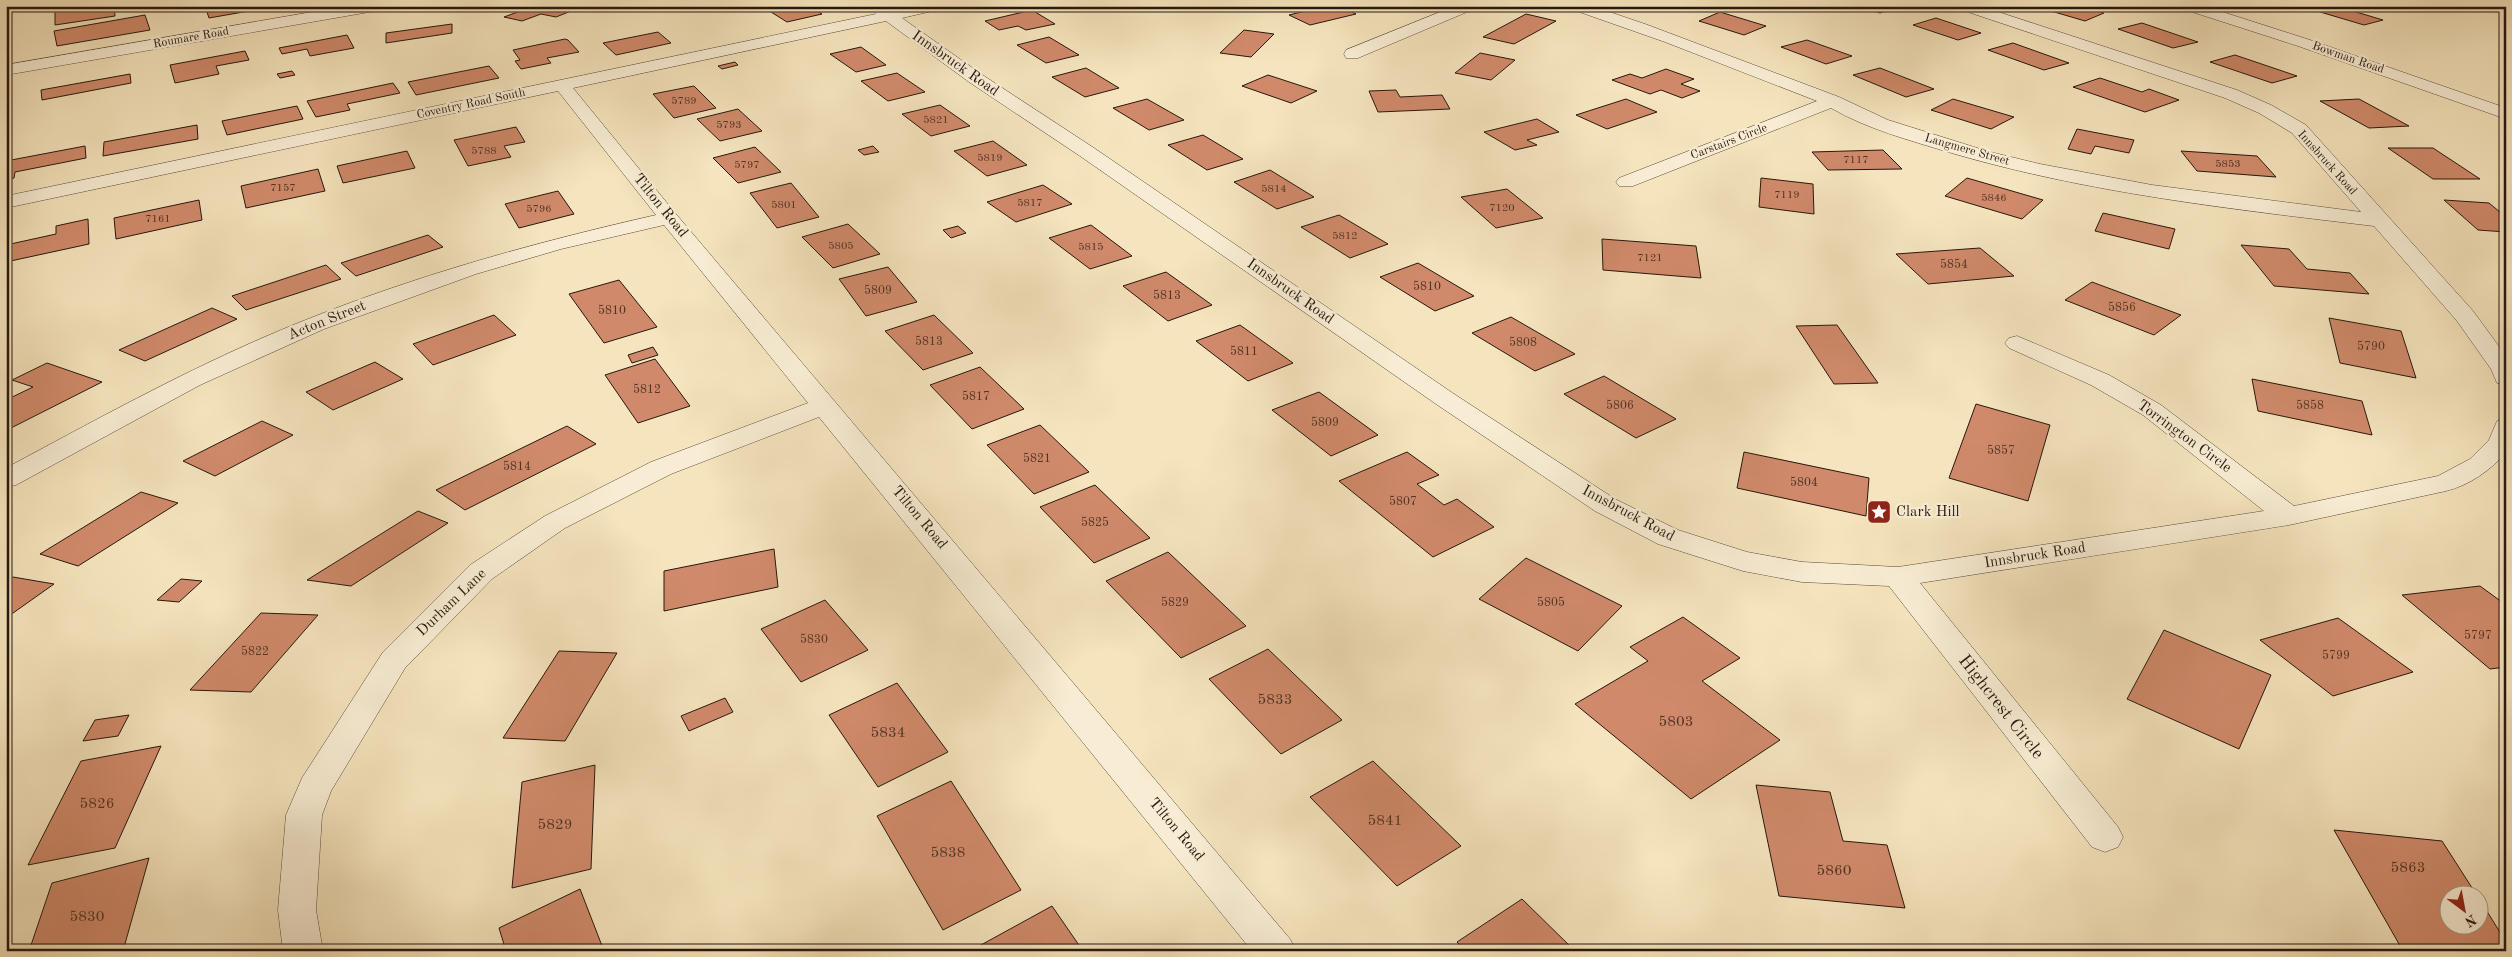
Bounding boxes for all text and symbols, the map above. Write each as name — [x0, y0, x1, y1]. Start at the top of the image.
street label: Roumare Road — [152, 25, 230, 51]
street label: Innsbruck Road — [909, 28, 1001, 100]
street label: Bowman Road — [2310, 40, 2386, 76]
street label: Coventry Road South — [416, 87, 527, 121]
house number: 5789 — [671, 96, 697, 107]
house number: 5821 — [923, 115, 949, 126]
house number: 5793 — [716, 120, 742, 131]
street label: Carstairs Circle — [1689, 122, 1769, 162]
street label: Innsbruck Road — [2295, 129, 2359, 197]
street label: Langmere Street — [1923, 132, 2011, 168]
house number: 5788 — [471, 146, 497, 157]
house number: 5819 — [977, 153, 1003, 164]
house number: 7117 — [1843, 155, 1869, 166]
house number: 5853 — [2215, 159, 2241, 170]
house number: 5797 — [734, 160, 760, 171]
street label: Tilton Road — [630, 171, 690, 241]
house number: 7157 — [270, 183, 296, 194]
house number: 5814 — [1261, 184, 1287, 195]
house number: 7119 — [1774, 190, 1800, 201]
house number: 5846 — [1981, 193, 2007, 204]
house number: 5817 — [1017, 198, 1043, 209]
house number: 5801 — [771, 200, 797, 211]
house number: 7120 — [1489, 203, 1515, 214]
house number: 5796 — [526, 204, 552, 215]
house number: 7161 — [145, 214, 171, 225]
house number: 5812 — [1332, 231, 1358, 242]
house number: 5805 — [828, 241, 854, 252]
house number: 5815 — [1078, 242, 1104, 253]
house number: 7121 — [1637, 253, 1663, 264]
street label: Innsbruck Road — [1244, 256, 1336, 328]
house number: 5854 — [1940, 258, 1968, 271]
house number: 5810 — [1413, 280, 1441, 293]
house number: 5809 — [864, 284, 892, 297]
house number: 5813 — [1153, 289, 1181, 302]
street label: Acton Street — [286, 299, 368, 343]
house number: 5856 — [2108, 301, 2136, 314]
house number: 5810 — [598, 304, 626, 317]
house number: 5813 — [915, 335, 943, 348]
house number: 5808 — [1509, 336, 1537, 349]
house number: 5790 — [2357, 340, 2385, 353]
house number: 5811 — [1230, 345, 1258, 358]
house number: 5812 — [633, 383, 661, 396]
house number: 5817 — [962, 390, 990, 403]
street label: Torrington Circle — [2134, 398, 2234, 476]
house number: 5806 — [1606, 399, 1634, 412]
house number: 5858 — [2296, 399, 2324, 412]
house number: 5809 — [1311, 416, 1339, 429]
house number: 5857 — [1987, 444, 2015, 457]
house number: 5821 — [1023, 452, 1051, 465]
house number: 5814 — [503, 460, 531, 473]
house number: 5804 — [1790, 476, 1818, 489]
street label: Innsbruck Road — [1579, 483, 1677, 545]
street label: Tilton Road — [888, 484, 950, 553]
house number: 5807 — [1389, 495, 1417, 508]
place icon: Clark Hill — [1866, 499, 1892, 525]
place label: Clark Hill — [1896, 505, 1960, 520]
house number: 5825 — [1081, 516, 1109, 529]
street label: Innsbruck Road — [1983, 541, 2087, 571]
street label: Durham Lane — [414, 566, 490, 640]
house number: 5829 — [1161, 596, 1189, 609]
house number: 5805 — [1537, 596, 1565, 609]
house number: 5797 — [2464, 629, 2492, 642]
house number: 5830 — [800, 633, 828, 646]
house number: 5822 — [241, 645, 269, 658]
house number: 5799 — [2322, 649, 2350, 662]
street label: Highcrest Circle — [1955, 652, 2047, 762]
house number: 5833 — [1258, 693, 1292, 708]
house number: 5803 — [1659, 715, 1693, 730]
house number: 5834 — [871, 726, 905, 741]
street label: Tilton Road — [1145, 796, 1207, 865]
house number: 5826 — [80, 797, 114, 812]
house number: 5841 — [1368, 814, 1402, 829]
house number: 5829 — [538, 818, 572, 833]
house number: 5838 — [931, 846, 965, 861]
house number: 5863 — [2391, 861, 2425, 876]
house number: 5860 — [1817, 864, 1851, 879]
north arrow — [2440, 884, 2490, 934]
house number: 5830 — [70, 910, 104, 925]
text: N — [2462, 911, 2479, 929]

